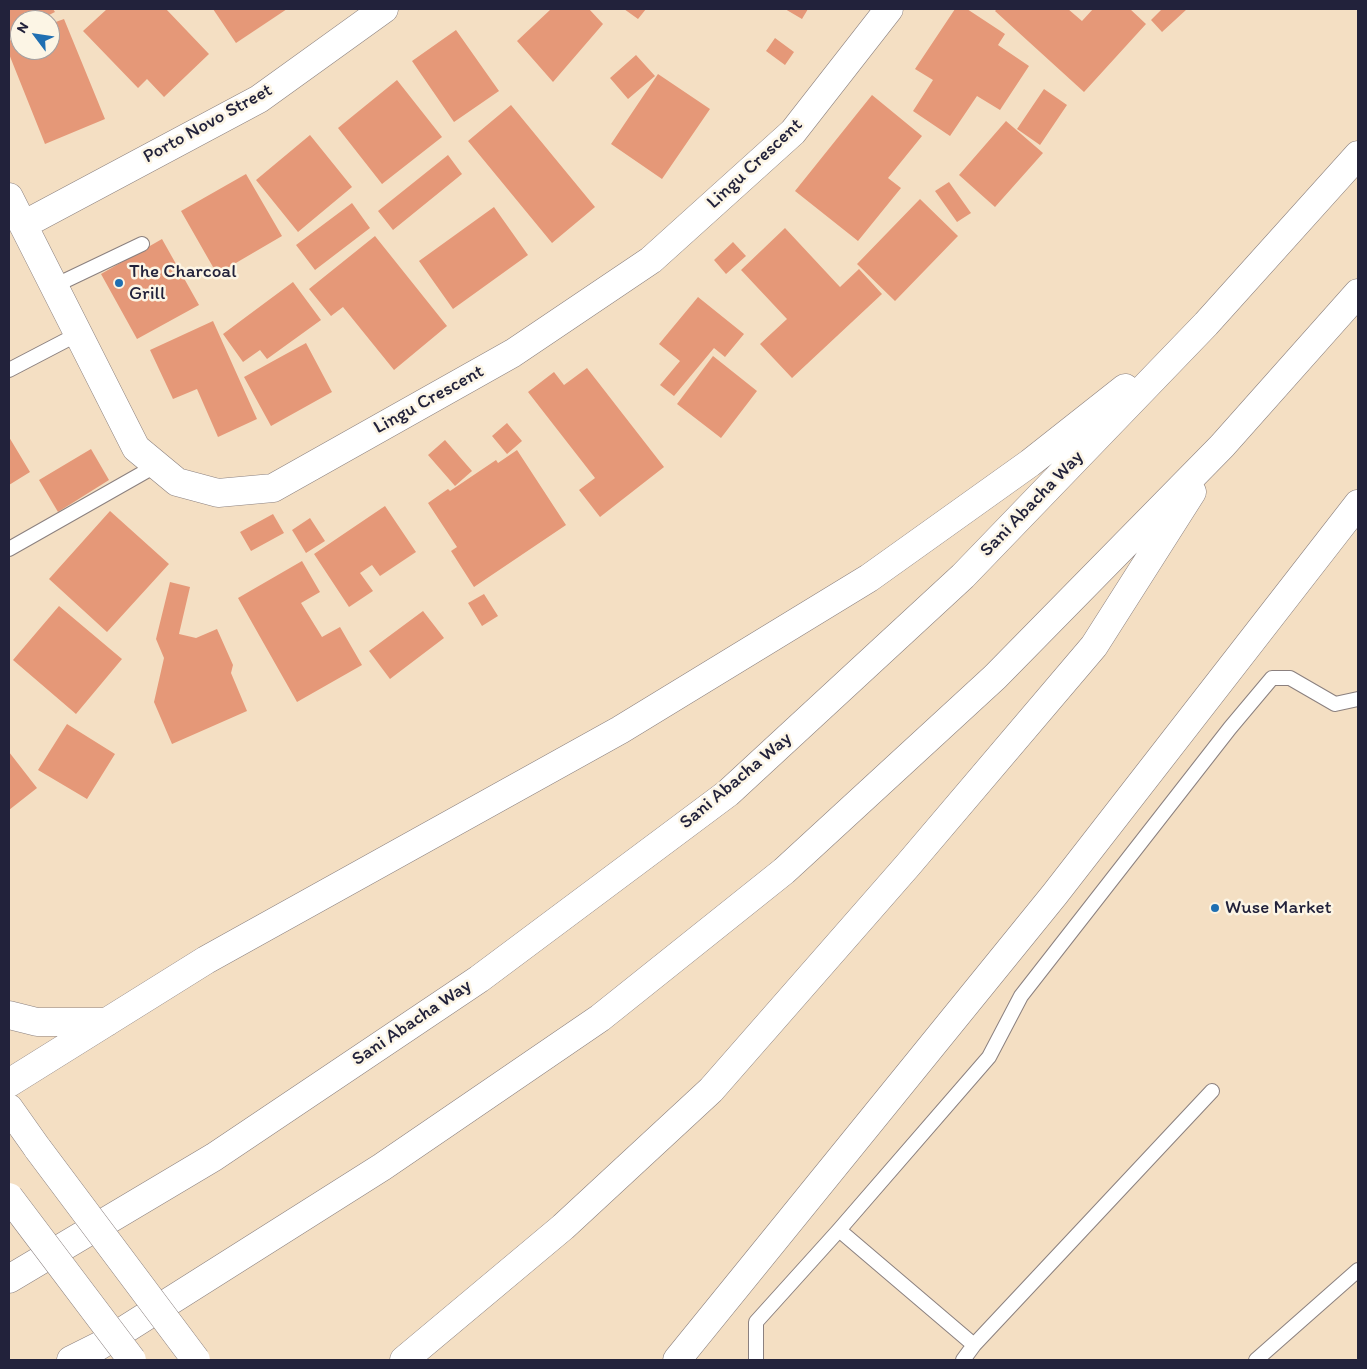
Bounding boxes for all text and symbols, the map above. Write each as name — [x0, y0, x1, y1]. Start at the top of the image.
north arrow — [10, 10, 60, 60]
text: N — [13, 19, 32, 36]
street label: Porto Novo Street — [139, 79, 277, 169]
street label: Lingu Crescent — [702, 114, 808, 214]
place label: The Charcoal Grill — [129, 261, 237, 305]
marker: The Charcoal Grill — [113, 277, 125, 289]
street label: Lingu Crescent — [370, 360, 488, 440]
street label: Sani Abacha Way — [976, 446, 1088, 562]
street label: Sani Abacha Way — [675, 728, 797, 834]
place label: Wuse Market — [1225, 897, 1332, 919]
marker: Wuse Market — [1209, 902, 1221, 914]
street label: Sani Abacha Way — [348, 975, 476, 1071]

